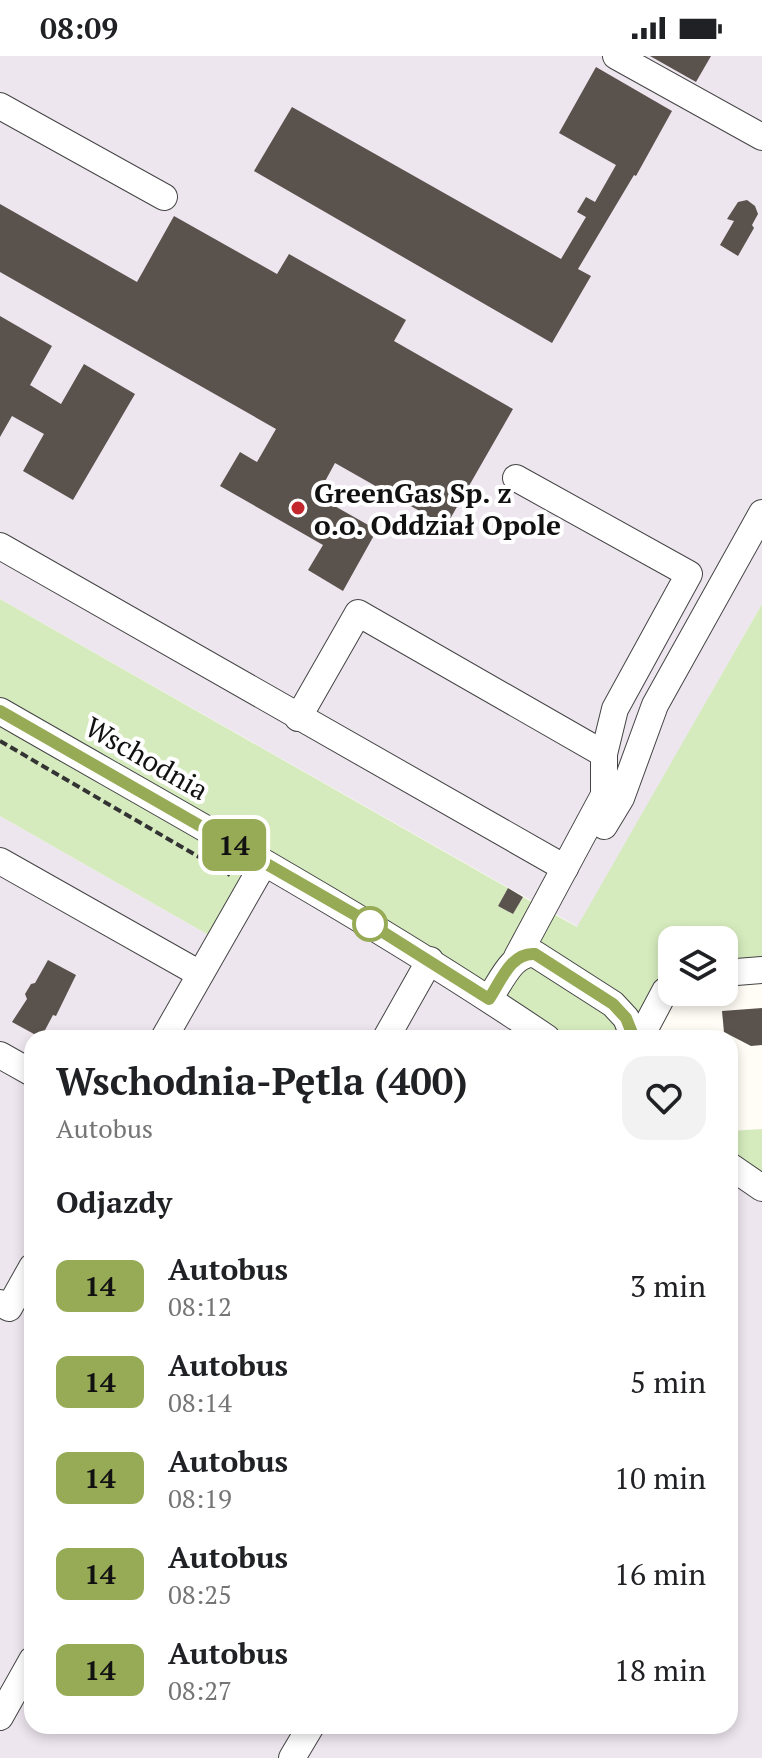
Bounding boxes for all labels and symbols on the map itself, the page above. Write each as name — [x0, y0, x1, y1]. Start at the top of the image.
place label: GreenGas Sp. z o.o. Oddział Opole — [314, 474, 561, 543]
marker: GreenGas Sp. z o.o. Oddział Opole — [289, 499, 307, 517]
street label: Wschodnia — [79, 708, 215, 808]
line badge: 14 — [198, 819, 270, 871]
unlabelled marker — [353, 907, 387, 941]

